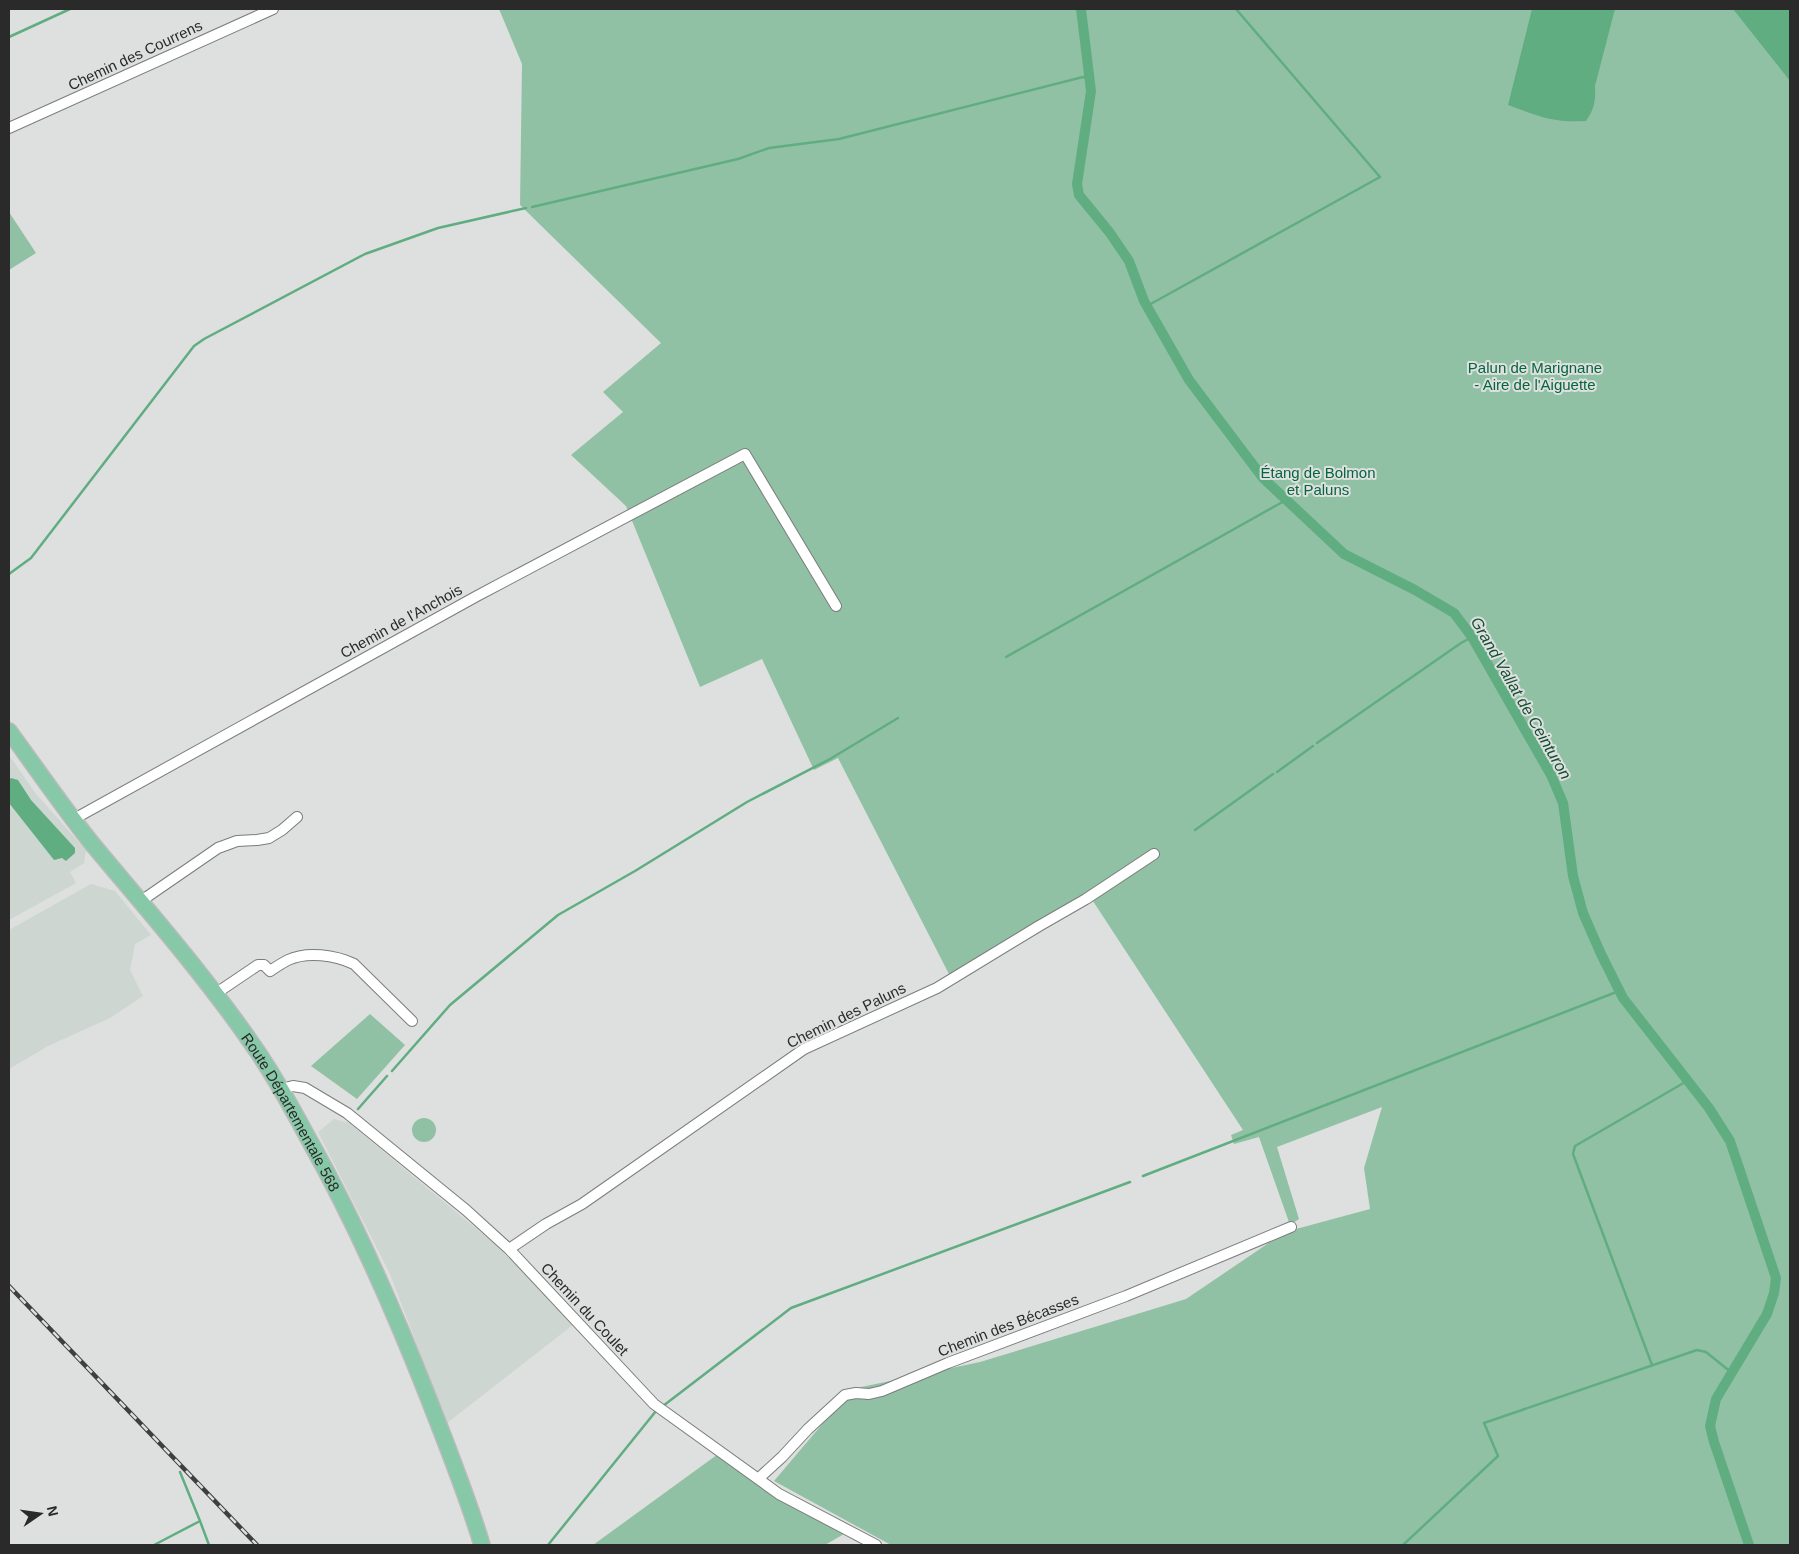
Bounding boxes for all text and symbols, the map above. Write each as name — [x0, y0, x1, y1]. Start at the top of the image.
street label: Chemin des Courrens — [65, 16, 205, 94]
park label: Palun de Marignane - Aire de l'Aiguette — [1468, 359, 1602, 393]
park label: Étang de Bolmon et Paluns — [1260, 464, 1376, 498]
street label: Chemin de l'Anchois — [337, 581, 465, 661]
water label: Grand Vallat de Ceinturon — [1468, 614, 1575, 782]
street label: Chemin des Paluns — [784, 979, 908, 1051]
street label: Route Départementale 568 — [239, 1030, 344, 1194]
street label: Chemin du Coulet — [538, 1259, 633, 1359]
street label: Chemin des Bécasses — [935, 1290, 1081, 1360]
north arrow — [15, 1489, 65, 1539]
text: N — [44, 1504, 62, 1518]

